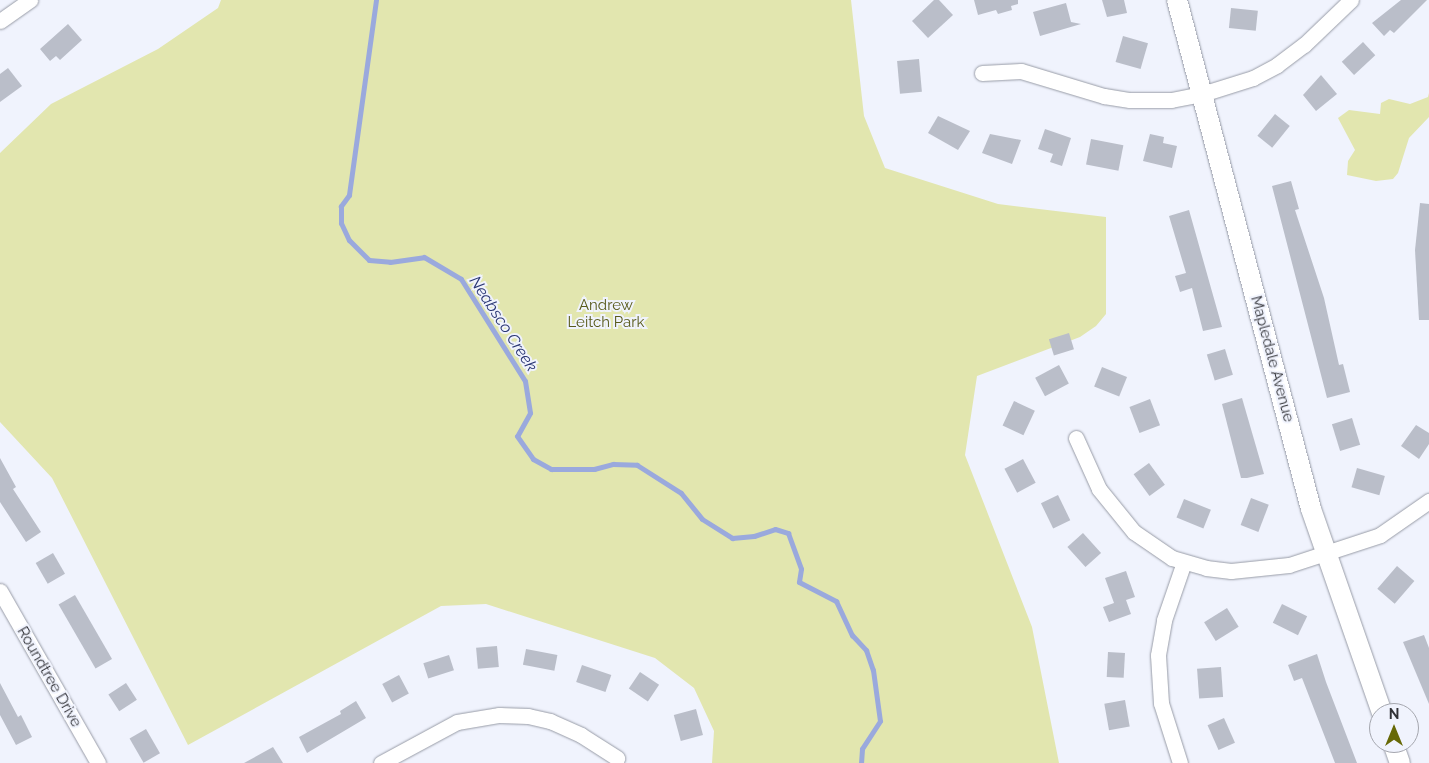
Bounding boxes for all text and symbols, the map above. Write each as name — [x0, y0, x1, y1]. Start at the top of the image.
water label: Neabsco Creek — [465, 273, 541, 375]
street label: Mapledale Avenue — [1246, 294, 1298, 424]
park label: Andrew Leitch Park — [568, 296, 644, 331]
street label: Roundtree Drive — [13, 624, 85, 730]
north arrow — [1369, 703, 1419, 753]
text: N — [1389, 706, 1399, 722]

